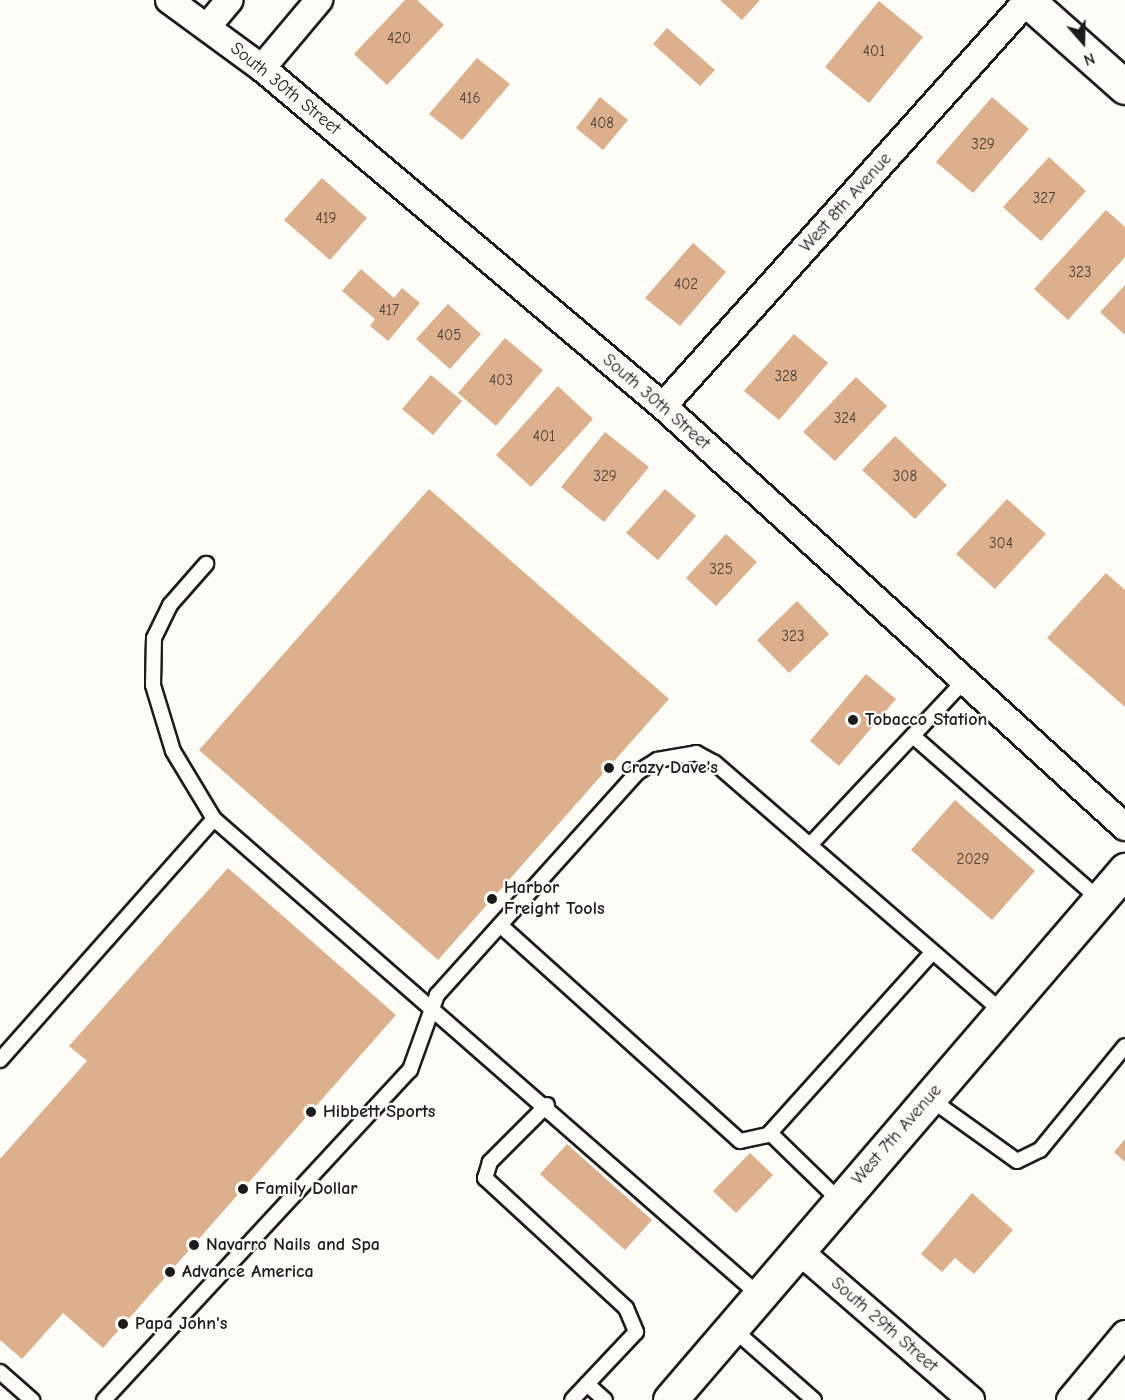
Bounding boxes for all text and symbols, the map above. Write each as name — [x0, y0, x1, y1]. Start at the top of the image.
north arrow — [1053, 12, 1113, 72]
house number: 420 — [387, 30, 411, 48]
street label: South 30th Street — [226, 38, 344, 140]
house number: 401 — [863, 43, 885, 61]
text: N — [1081, 49, 1097, 69]
house number: 416 — [459, 90, 481, 108]
house number: 408 — [590, 115, 614, 133]
house number: 329 — [971, 136, 995, 154]
street label: West 8th Avenue — [796, 149, 896, 257]
house number: 327 — [1033, 190, 1055, 208]
house number: 419 — [315, 210, 337, 228]
house number: 323 — [1068, 264, 1092, 282]
house number: 402 — [674, 276, 698, 294]
house number: 417 — [379, 302, 399, 320]
house number: 405 — [437, 327, 461, 345]
street label: South 30th Street — [598, 349, 714, 455]
house number: 328 — [774, 368, 798, 386]
house number: 403 — [489, 372, 513, 390]
house number: 324 — [834, 410, 856, 428]
house number: 401 — [533, 428, 555, 446]
house number: 329 — [593, 468, 617, 486]
house number: 308 — [893, 468, 917, 486]
house number: 304 — [989, 535, 1013, 553]
house number: 325 — [709, 561, 733, 579]
house number: 323 — [781, 628, 805, 646]
place label: Tobacco Station — [865, 709, 987, 731]
marker: Tobacco Station — [846, 713, 860, 727]
place label: Crazy Dave's — [621, 757, 718, 779]
marker: Crazy Dave's — [602, 761, 616, 775]
house number: 2029 — [957, 851, 989, 869]
place label: Harbor Freight Tools — [504, 878, 605, 920]
marker: Harbor Freight Tools — [485, 892, 499, 906]
street label: West 7th Avenue — [847, 1080, 947, 1190]
place label: Hibbett Sports — [323, 1101, 435, 1123]
marker: Hibbett Sports — [304, 1105, 318, 1119]
place label: Family Dollar — [255, 1178, 358, 1200]
marker: Family Dollar — [236, 1182, 250, 1196]
place label: Navarro Nails and Spa — [206, 1234, 380, 1256]
marker: Navarro Nails and Spa — [187, 1238, 201, 1252]
place label: Advance America — [182, 1261, 314, 1283]
marker: Advance America — [163, 1265, 177, 1279]
street label: South 29th Street — [826, 1273, 942, 1377]
place label: Papa John's — [135, 1313, 227, 1335]
marker: Papa John's — [116, 1317, 130, 1331]

